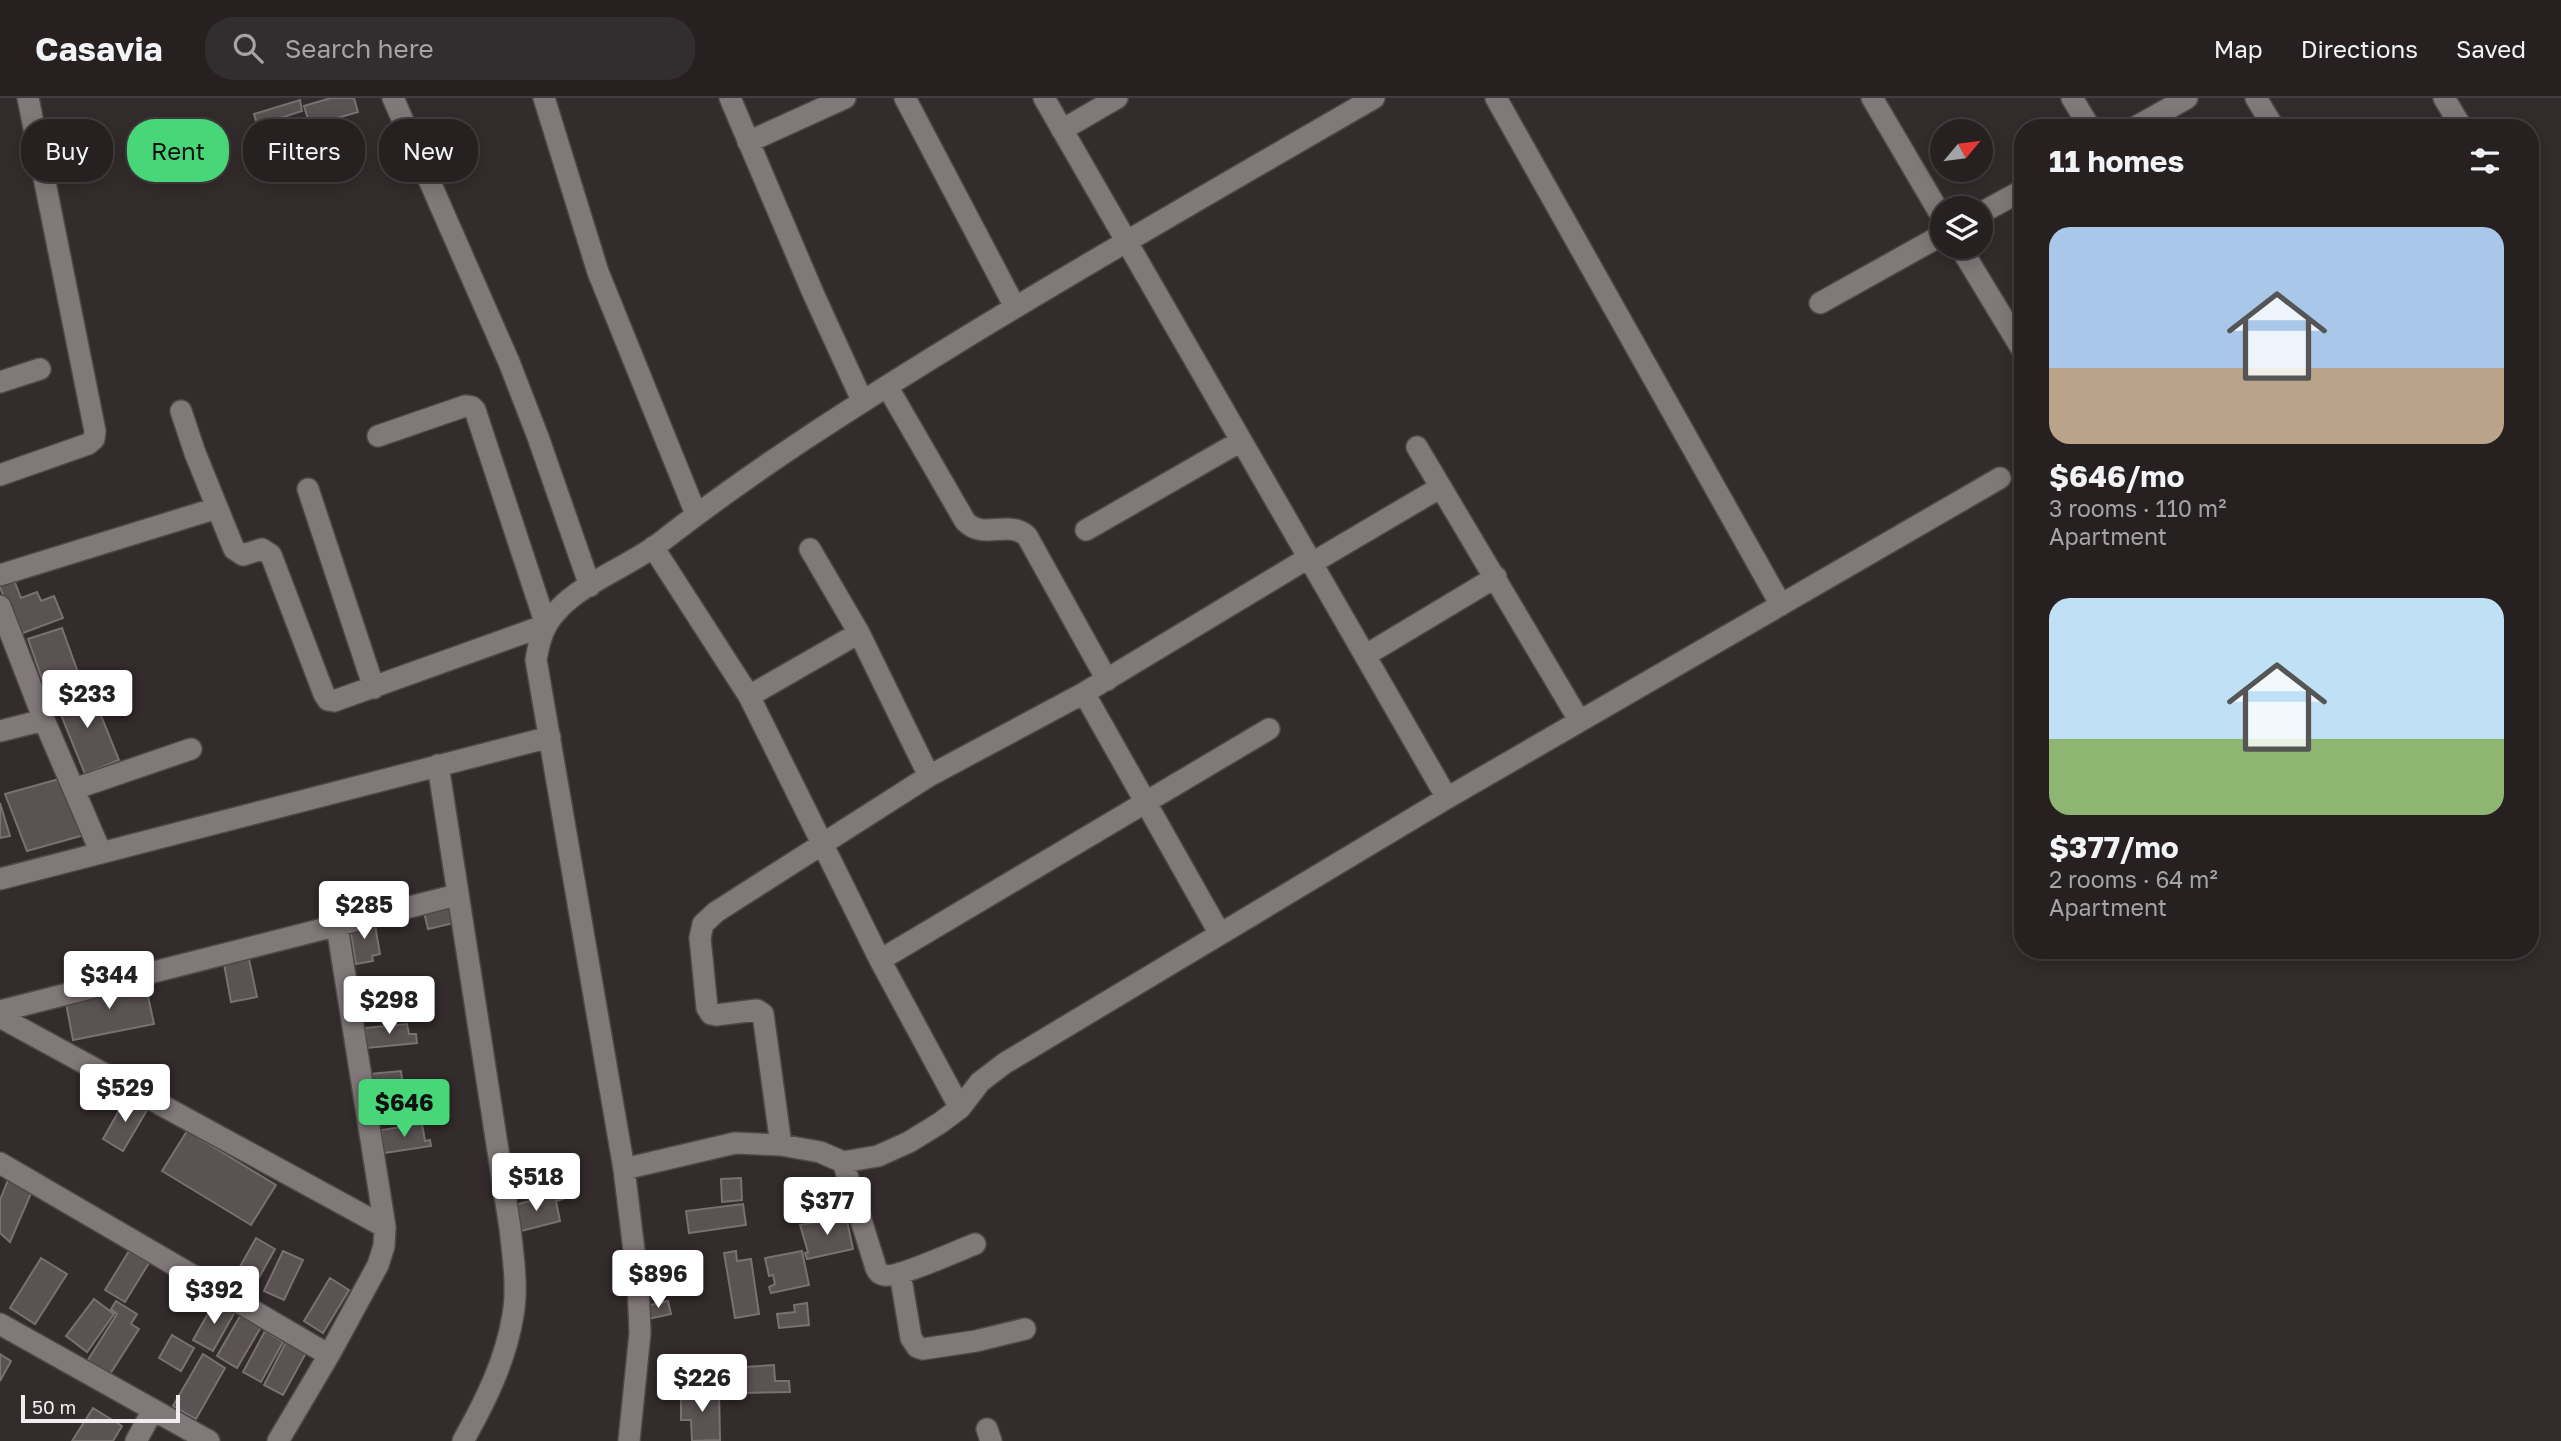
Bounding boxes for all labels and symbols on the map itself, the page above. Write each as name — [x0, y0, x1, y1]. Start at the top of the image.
north arrow — [1930, 119, 1993, 182]
pin: $233 — [46, 670, 128, 730]
pin: $285 — [323, 882, 405, 941]
pin: $344 — [68, 951, 150, 1011]
pin: $298 — [348, 976, 430, 1036]
pin: $529 — [84, 1065, 166, 1124]
pin: $646 — [363, 1080, 445, 1139]
pin: $518 — [495, 1154, 577, 1213]
pin: $377 — [786, 1178, 868, 1237]
pin: $896 — [617, 1250, 699, 1310]
pin: $392 — [173, 1266, 255, 1326]
pin: $226 — [661, 1354, 743, 1414]
scale bar — [21, 1392, 180, 1424]

